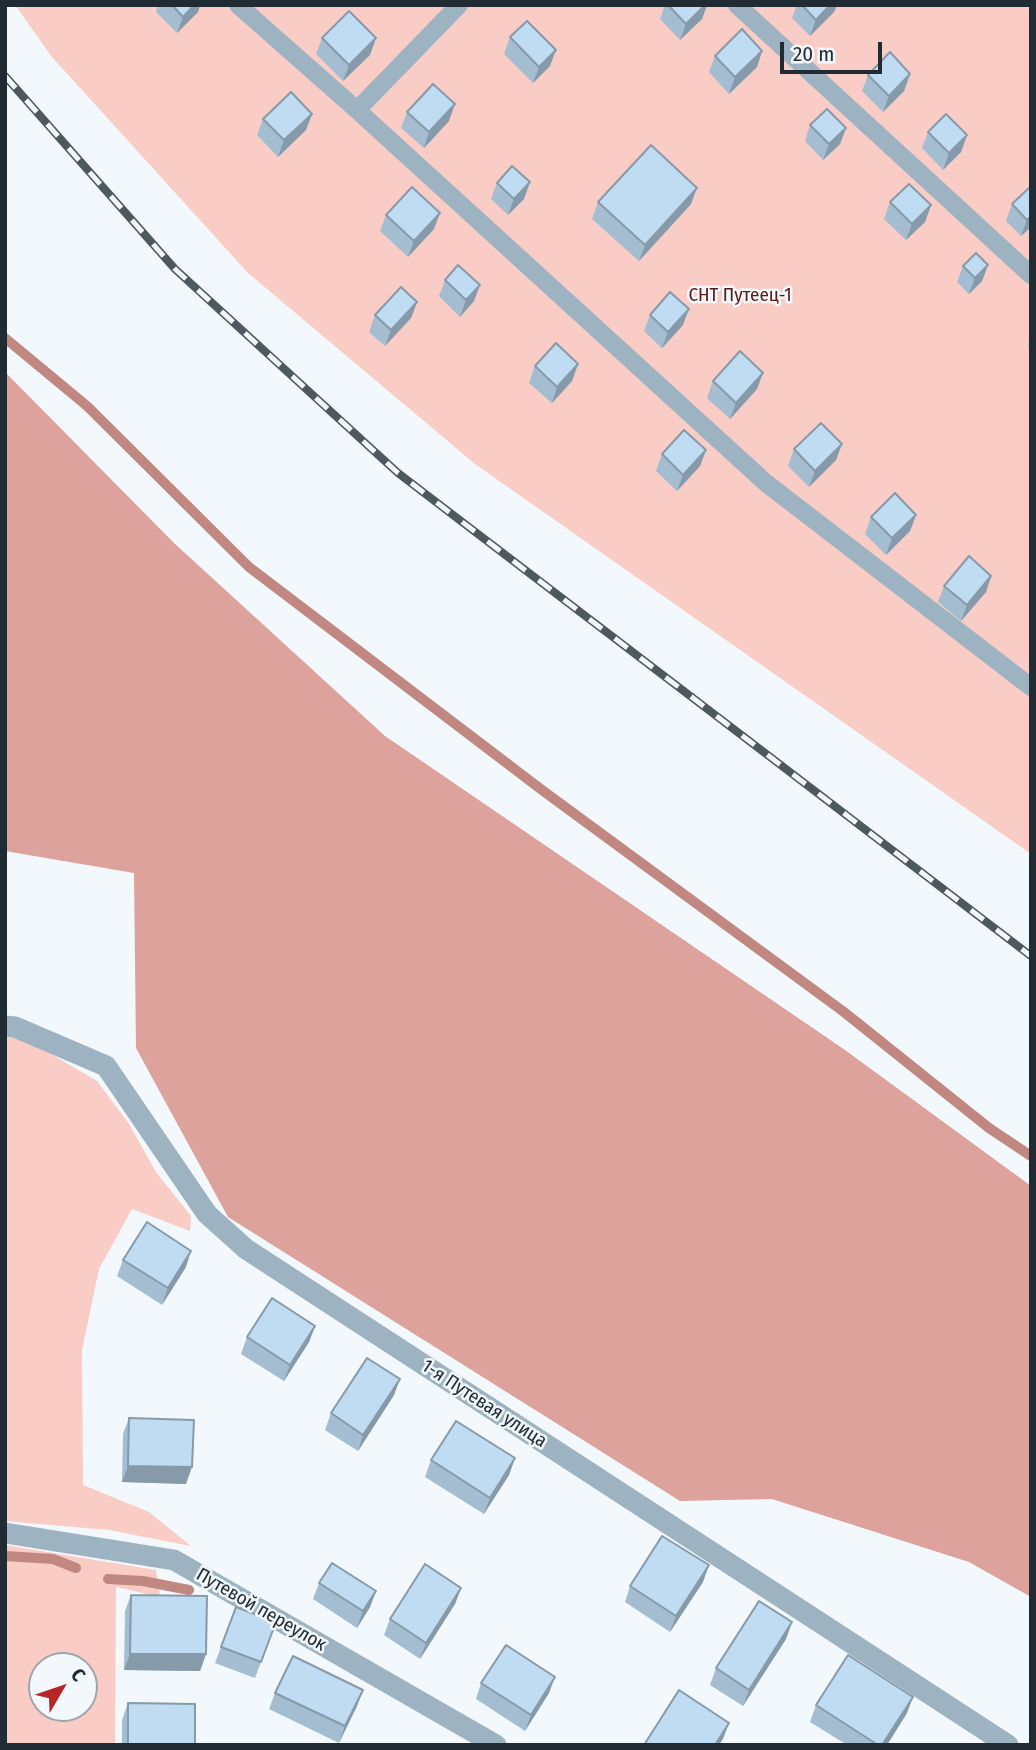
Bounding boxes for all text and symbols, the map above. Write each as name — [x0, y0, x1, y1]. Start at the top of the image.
scale bar — [784, 28, 886, 72]
text: 20 m — [793, 41, 834, 67]
park label: СНТ Путеец-1 — [688, 285, 792, 307]
street label: 1-я Путевая улица — [417, 1355, 551, 1453]
street label: Путевой переулок — [192, 1564, 330, 1656]
north arrow — [28, 1652, 98, 1722]
text: С — [66, 1664, 90, 1686]

